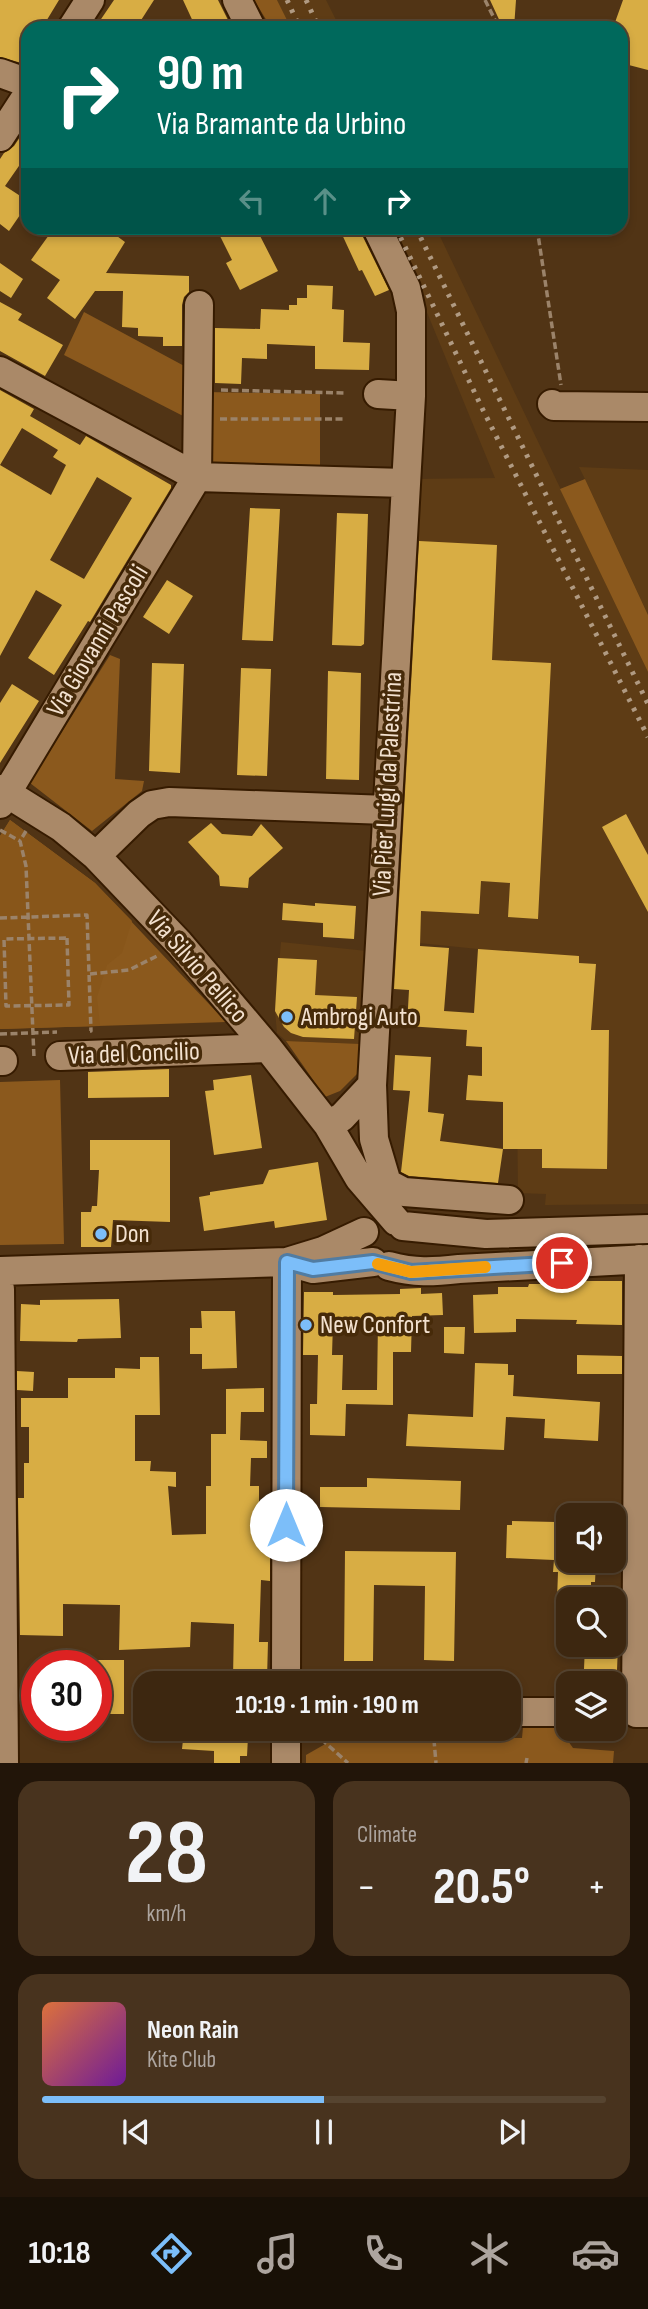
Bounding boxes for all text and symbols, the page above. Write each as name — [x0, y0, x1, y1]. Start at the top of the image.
text: 90 m — [157, 45, 244, 104]
icon: right — [42, 49, 133, 140]
text: Via Bramante da Urbino — [157, 105, 406, 144]
icon: left — [233, 182, 271, 220]
icon: ahead — [306, 182, 344, 220]
icon: right — [379, 182, 417, 220]
street label: Via Giovanni Pascoli — [41, 560, 155, 722]
street label: Via Pier Luigi da Palestrina — [367, 671, 409, 897]
street label: Via Silvio Pellico — [140, 904, 254, 1030]
place label: Ambrogi Auto — [300, 1002, 418, 1033]
marker: Ambrogi Auto — [279, 1009, 295, 1025]
street label: Via del Concilio — [68, 1036, 200, 1072]
place label: Don — [115, 1219, 150, 1250]
marker: Don — [93, 1226, 109, 1242]
pin — [532, 1233, 592, 1293]
icon: arrive — [543, 1244, 581, 1282]
place label: New Confort — [320, 1310, 430, 1341]
marker: New Confort — [298, 1317, 314, 1333]
position arrow — [249, 1488, 323, 1562]
map controls — [556, 1503, 626, 1741]
button: sound — [556, 1503, 626, 1573]
button: search — [556, 1587, 626, 1657]
speed limit sign: 30 — [21, 1650, 112, 1741]
button: layers — [556, 1671, 626, 1741]
text: 10:19 · 1 min · 190 m — [235, 1690, 419, 1721]
text: 28 — [125, 1800, 208, 1909]
text: Climate — [357, 1821, 417, 1849]
text: 20.5° — [433, 1856, 530, 1919]
text: − — [357, 1865, 376, 1910]
text: + — [587, 1865, 606, 1910]
text: km/h — [147, 1900, 186, 1928]
text: Neon Rain — [147, 2015, 239, 2046]
text: Kite Club — [147, 2046, 216, 2074]
icon: previous — [117, 2113, 155, 2151]
icon: pause — [305, 2113, 343, 2151]
icon: next — [493, 2113, 531, 2151]
icon: directions — [147, 2229, 196, 2278]
icon: music — [253, 2229, 302, 2278]
icon: phone — [359, 2229, 408, 2278]
icon: climate — [465, 2229, 514, 2278]
icon: car — [571, 2229, 620, 2278]
text: 10:18 — [28, 2234, 91, 2273]

